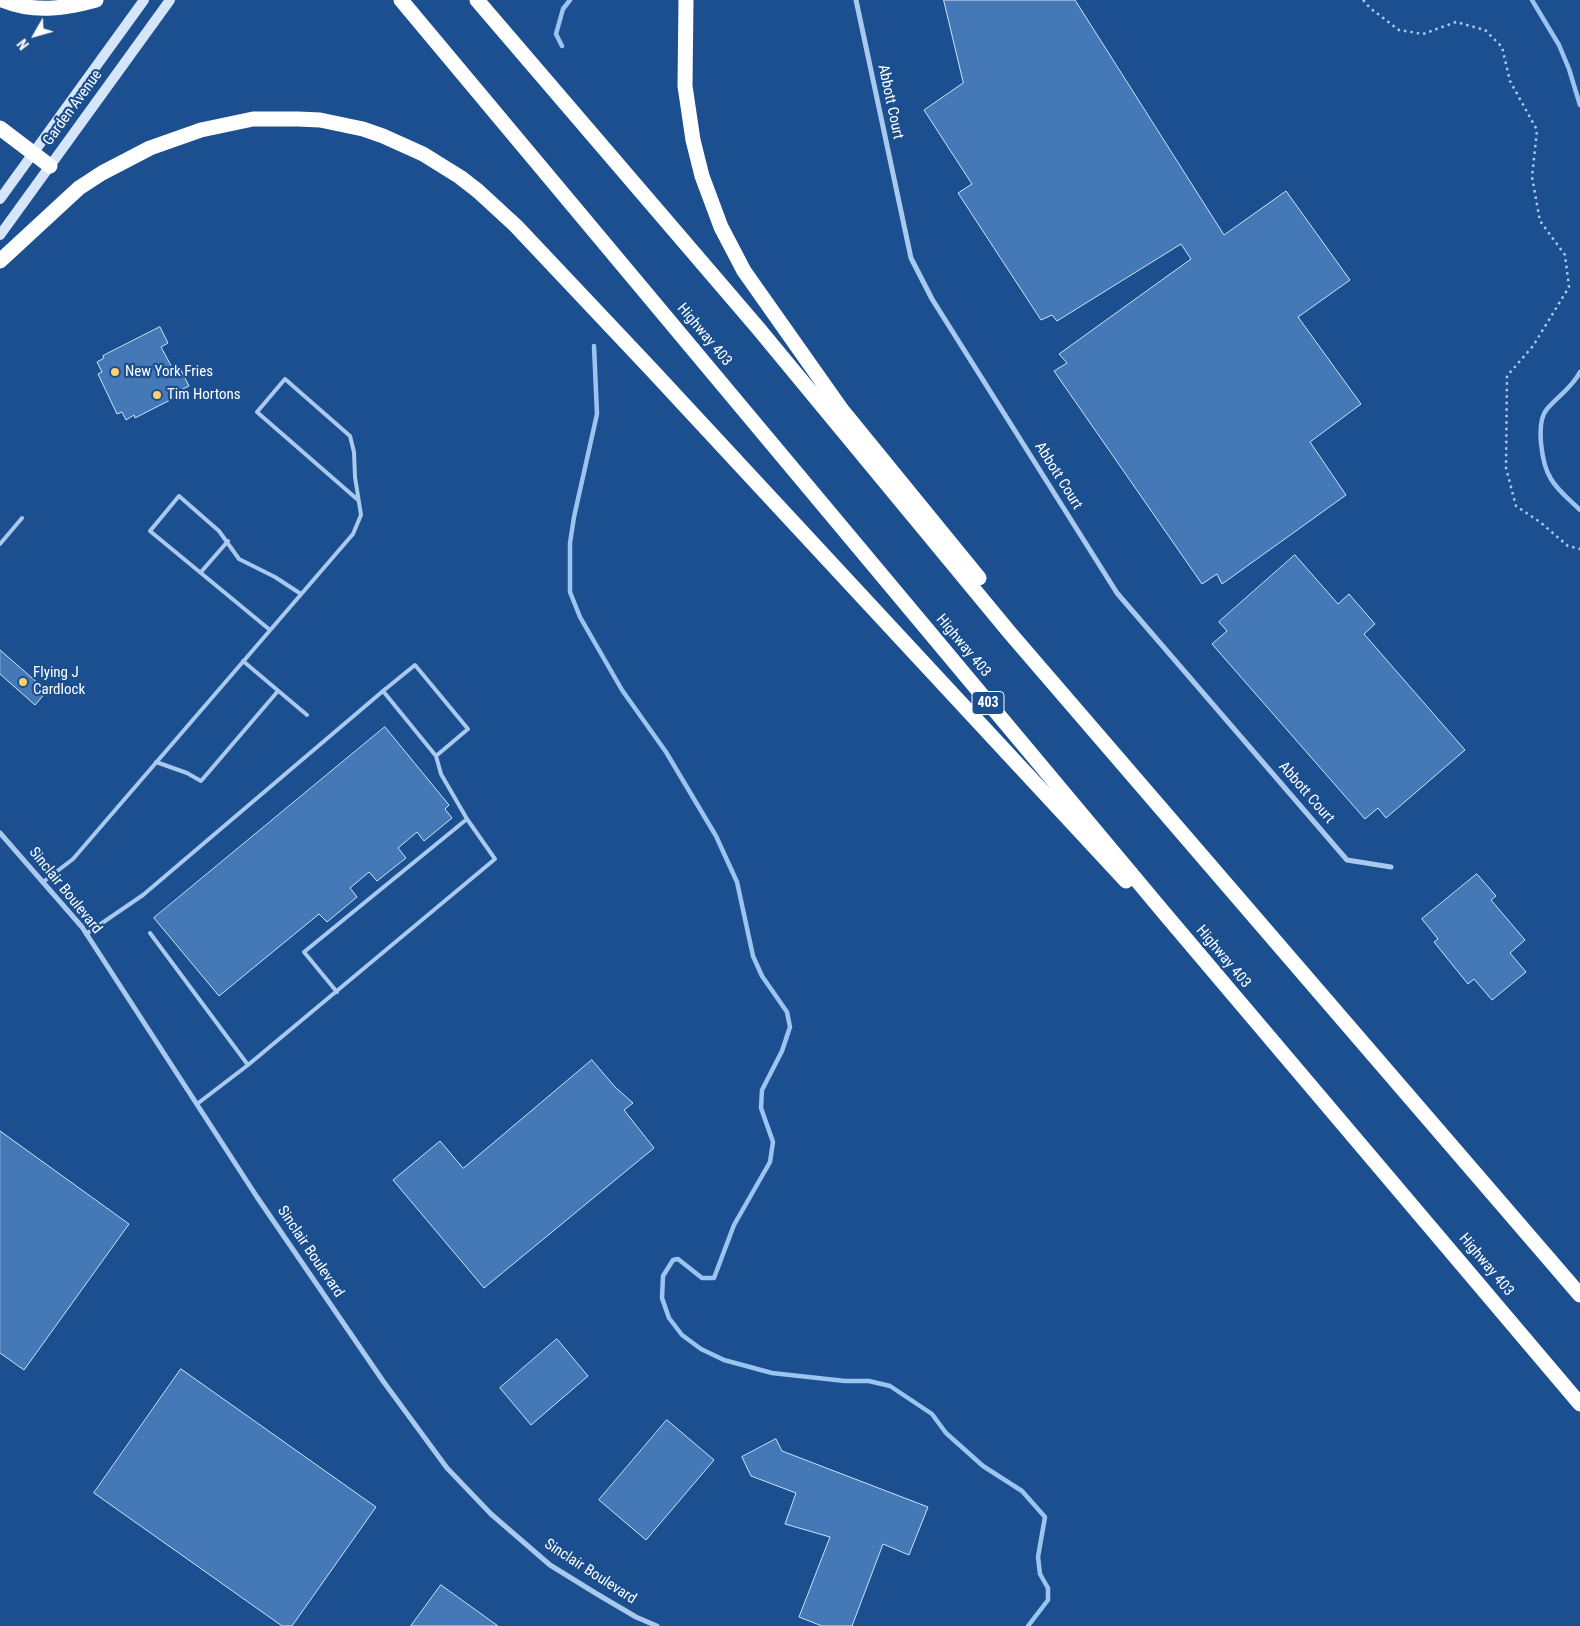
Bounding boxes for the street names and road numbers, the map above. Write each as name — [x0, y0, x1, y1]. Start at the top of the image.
street label: Abbott Court — [873, 63, 907, 141]
street label: Garden Avenue — [40, 67, 106, 149]
street label: Highway 403 — [673, 300, 735, 370]
street label: Abbott Court — [1030, 439, 1086, 513]
street label: Highway 403 — [932, 611, 994, 681]
road number: 403 — [972, 691, 1004, 714]
street label: Abbott Court — [1274, 758, 1338, 828]
street label: Sinclair Boulevard — [25, 844, 105, 938]
street label: Highway 403 — [1192, 922, 1254, 992]
street label: Sinclair Boulevard — [273, 1203, 347, 1301]
street label: Highway 403 — [1455, 1230, 1517, 1300]
street label: Sinclair Boulevard — [541, 1536, 639, 1608]

